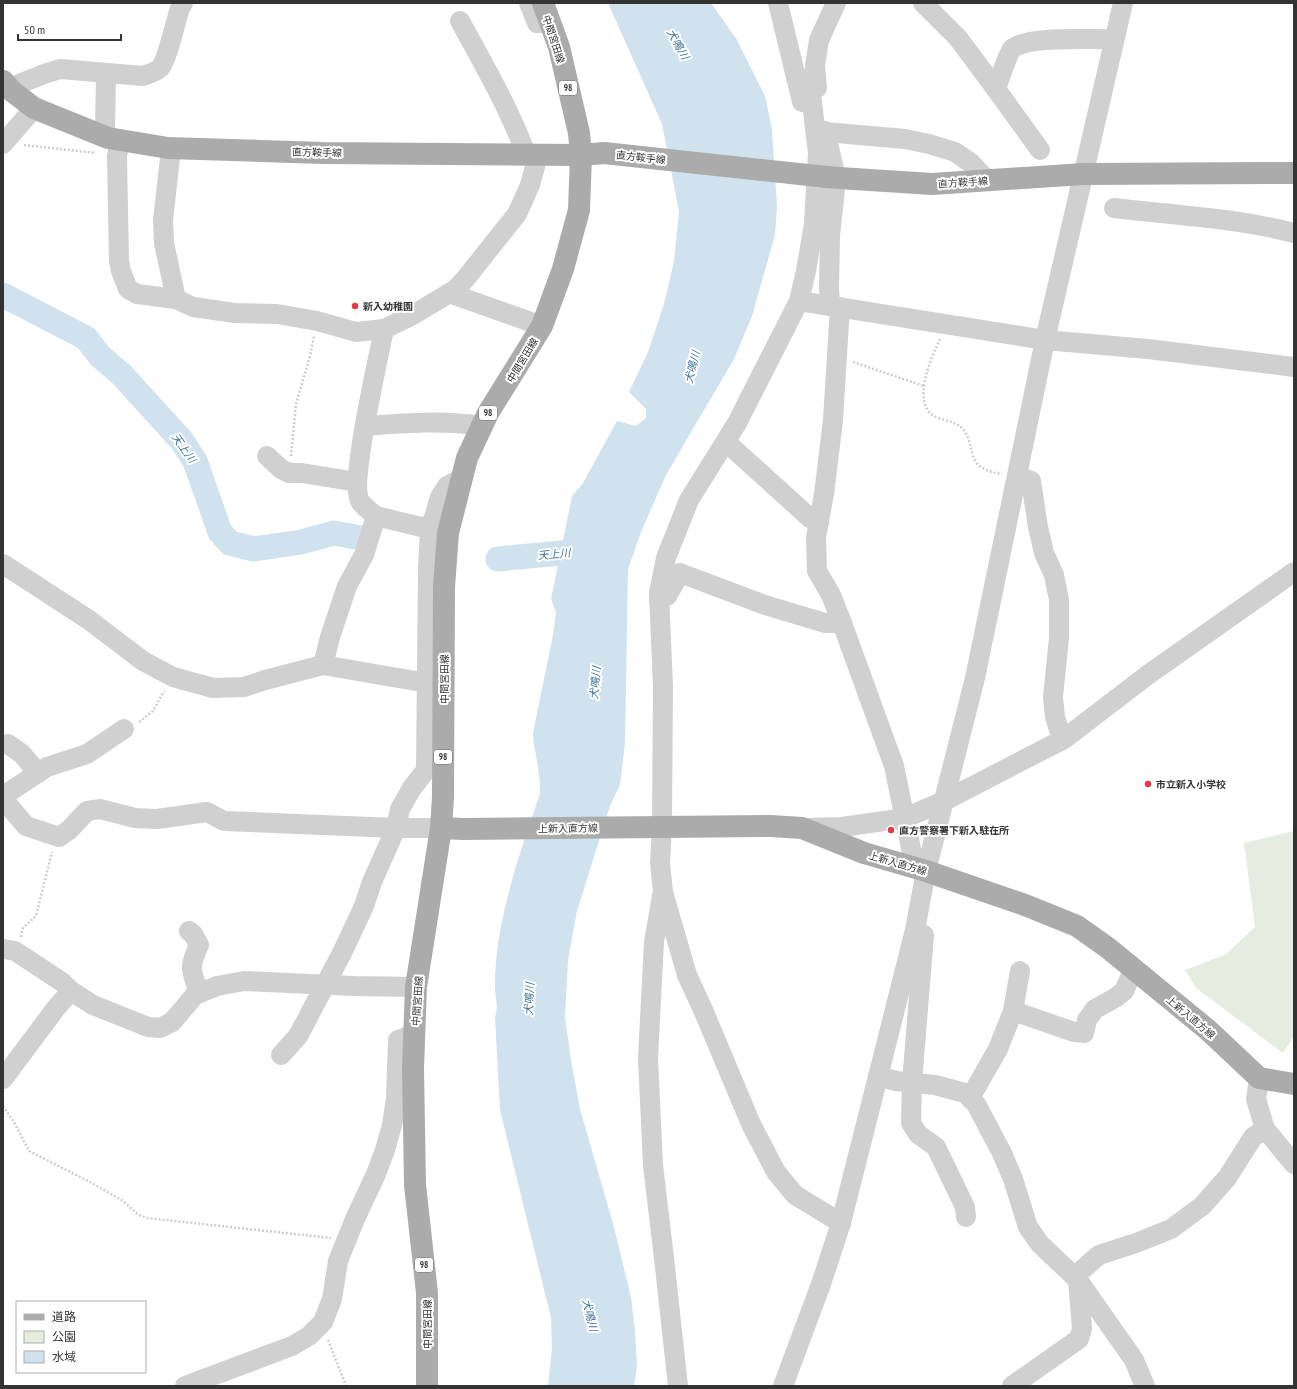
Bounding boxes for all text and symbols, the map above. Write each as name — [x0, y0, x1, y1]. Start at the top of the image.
street label: 中間宮田線 — [540, 13, 567, 65]
scale bar — [18, 16, 121, 42]
text: 50 m — [24, 22, 45, 37]
water label: 犬鳴川 — [664, 26, 693, 63]
road number: 98 — [559, 81, 577, 95]
street label: 直方鞍手線 — [292, 146, 342, 159]
street label: 直方鞍手線 — [615, 148, 666, 167]
street label: 直方鞍手線 — [938, 174, 988, 191]
place label: 新入幼稚園 — [363, 300, 413, 313]
marker: 新入幼稚園 — [350, 301, 360, 311]
street label: 中間宮田線 — [504, 335, 541, 385]
water label: 犬鳴川 — [681, 348, 703, 385]
road number: 98 — [479, 406, 497, 420]
water label: 天上川 — [169, 430, 200, 466]
water label: 天上川 — [537, 546, 572, 562]
street label: 中間宮田線 — [438, 654, 451, 704]
water label: 犬鳴川 — [587, 665, 603, 700]
road number: 98 — [434, 750, 452, 764]
place label: 市立新入小学校 — [1156, 778, 1226, 791]
marker: 市立新入小学校 — [1143, 779, 1153, 789]
street label: 上新入直方線 — [538, 821, 598, 836]
place label: 直方警察署下新入駐在所 — [899, 824, 1009, 837]
marker: 直方警察署下新入駐在所 — [886, 825, 896, 835]
street label: 上新入直方線 — [867, 849, 928, 878]
street label: 中間宮田線 — [409, 976, 426, 1026]
water label: 犬鳴川 — [521, 981, 537, 1016]
street label: 上新入直方線 — [1164, 993, 1218, 1042]
road number: 98 — [415, 1258, 433, 1272]
water label: 犬鳴川 — [579, 1297, 601, 1334]
street label: 中間宮田線 — [421, 1299, 434, 1349]
legend — [16, 1301, 146, 1373]
text: 道路 — [52, 1309, 76, 1324]
text: 公園 — [52, 1329, 76, 1344]
text: 水域 — [52, 1349, 76, 1364]

